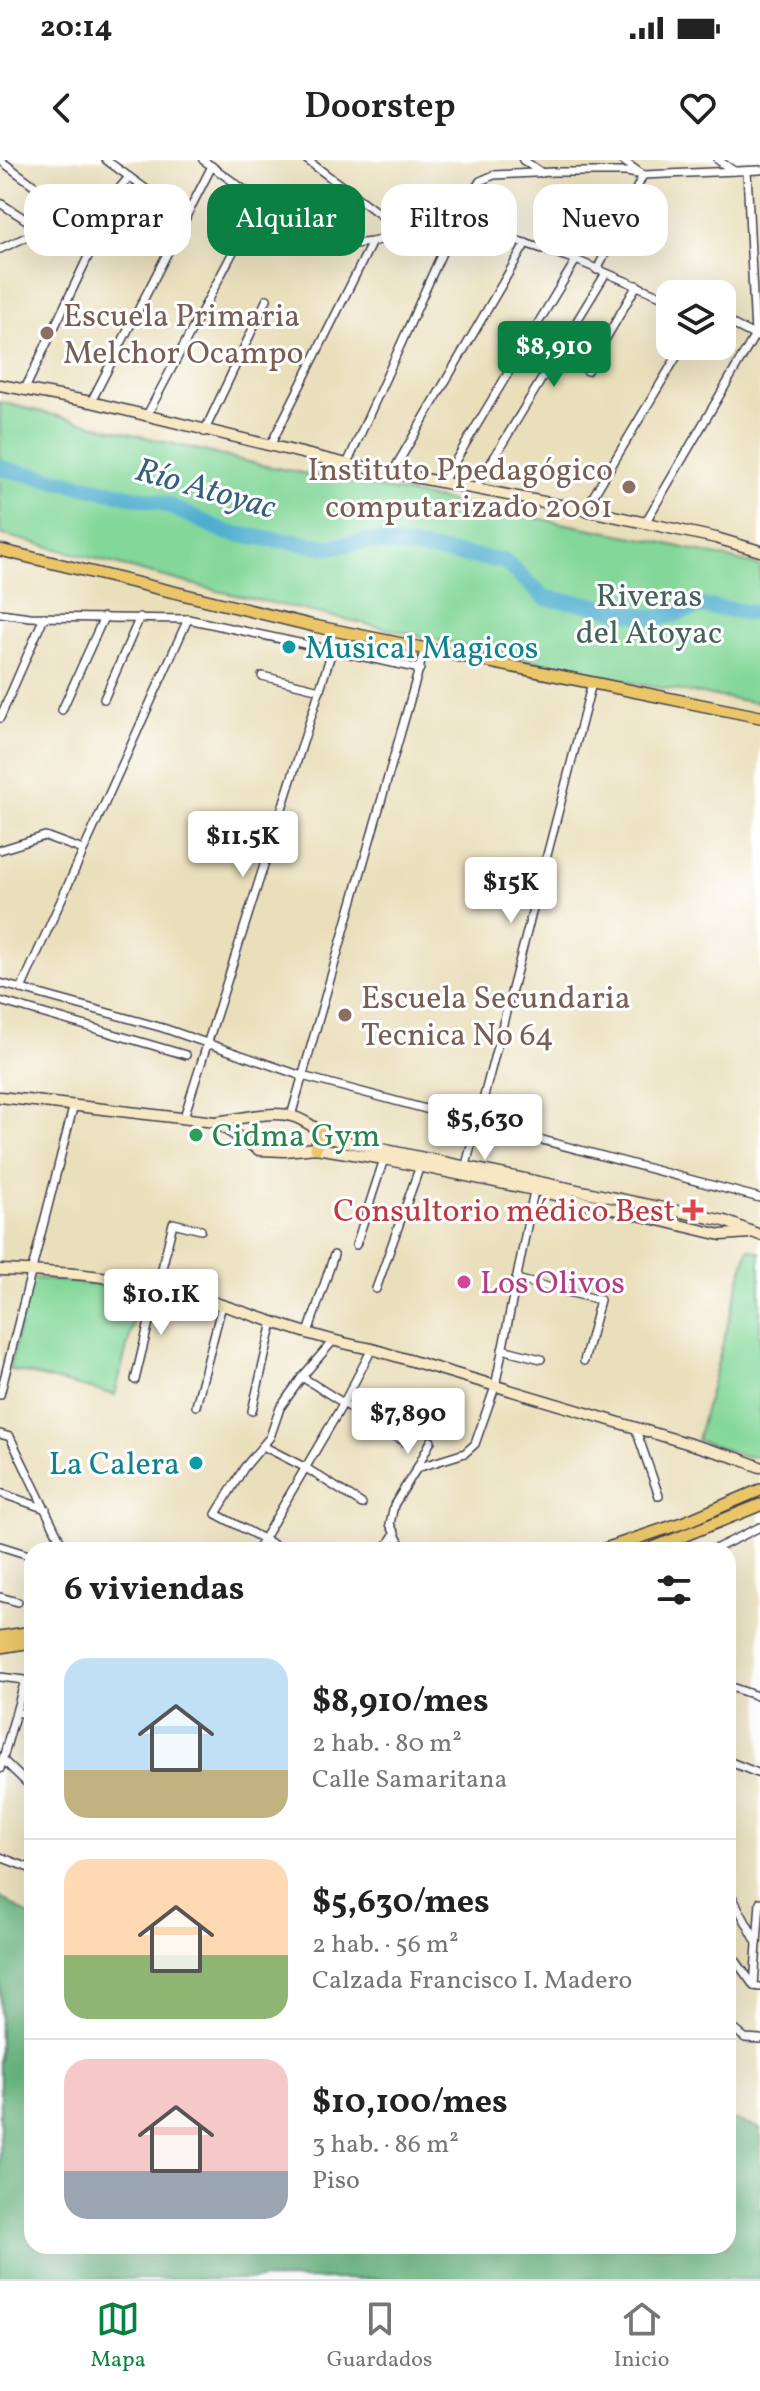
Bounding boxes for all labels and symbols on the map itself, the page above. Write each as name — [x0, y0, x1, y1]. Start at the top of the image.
place label: Escuela Primaria Melchor Ocampo — [63, 296, 304, 377]
pin: $8,910 — [489, 321, 619, 389]
marker: Escuela Primaria Melchor Ocampo — [38, 324, 56, 342]
water label: Río Atoyac — [129, 448, 281, 533]
place label: Instituto Ppedagógico computarizado 2001 — [308, 450, 613, 531]
marker: Instituto Ppedagógico computarizado 2001 — [620, 478, 638, 496]
park label: Riveras del Atoyac — [576, 576, 722, 657]
place label: Musical Magicos — [305, 628, 538, 672]
marker: Musical Magicos — [280, 638, 298, 656]
pin: $11.5K — [178, 811, 308, 879]
pin: $15K — [464, 857, 558, 925]
place label: Escuela Secundaria Tecnica No 64 — [361, 978, 631, 1059]
marker: Escuela Secundaria Tecnica No 64 — [336, 1006, 354, 1024]
pin: $5,630 — [420, 1094, 550, 1162]
place label: Cidma Gym — [212, 1116, 380, 1160]
marker: Cidma Gym — [187, 1126, 205, 1144]
place label: Consultorio médico Best — [333, 1191, 675, 1235]
marker: Consultorio médico Best — [682, 1199, 704, 1221]
place label: Los Olivos — [480, 1263, 625, 1307]
pin: $10.1K — [96, 1269, 226, 1337]
marker: Los Olivos — [455, 1273, 473, 1291]
pin: $7,890 — [343, 1388, 473, 1456]
place label: La Calera — [49, 1444, 180, 1488]
marker: La Calera — [187, 1454, 205, 1472]

